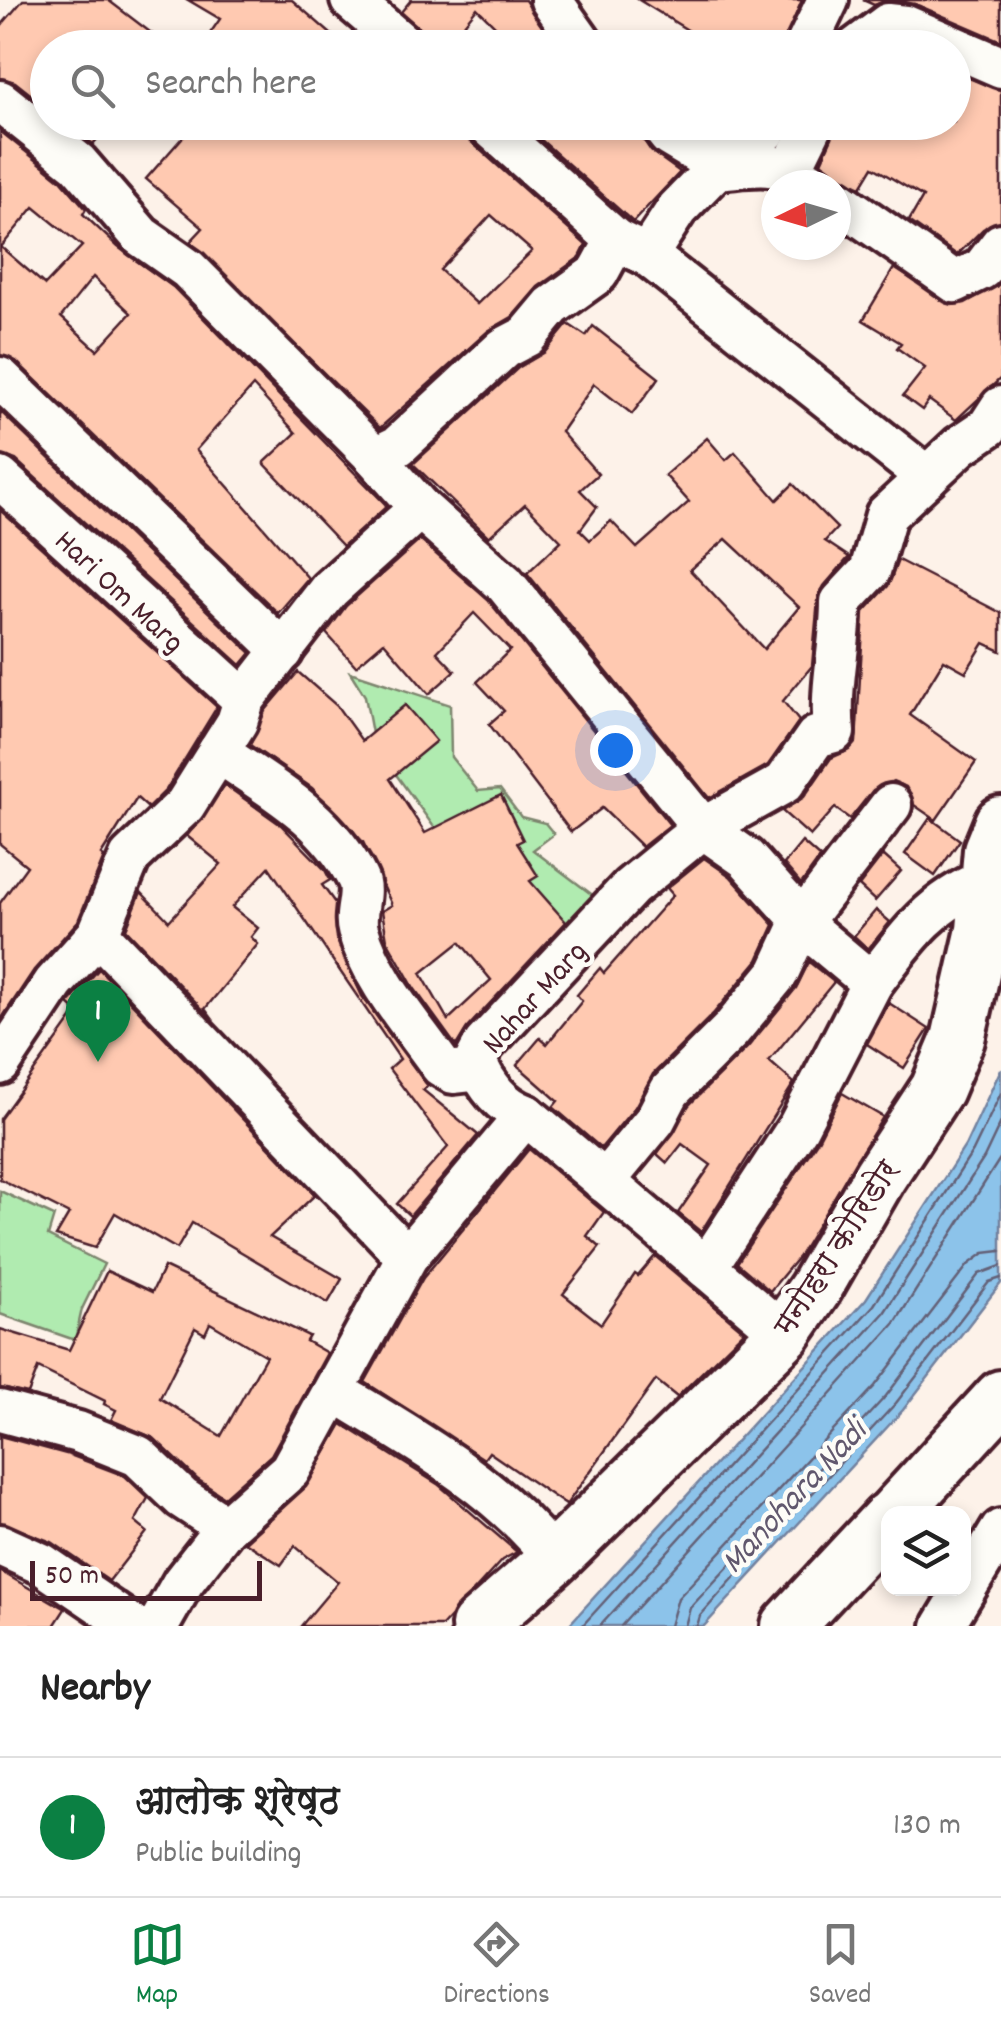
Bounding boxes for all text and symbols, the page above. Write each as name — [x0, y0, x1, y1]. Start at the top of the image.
search box — [30, 30, 971, 140]
icon: search — [65, 58, 120, 113]
text: Search here — [145, 58, 317, 113]
north arrow — [761, 170, 851, 260]
street label: Hari Om Marg — [42, 521, 193, 666]
your location — [590, 725, 641, 776]
street label: Nahar Marg — [473, 932, 600, 1067]
pin: 1 — [66, 980, 130, 1062]
street label: मनोहरा कोरिडोर — [764, 1152, 914, 1348]
water label: Manohara Nadi — [711, 1406, 884, 1587]
map controls — [881, 1506, 971, 1596]
button: layers — [881, 1506, 971, 1596]
scale bar — [30, 1556, 262, 1600]
text: 50 m — [45, 1558, 99, 1598]
text: Nearby — [40, 1661, 150, 1721]
text: आलोक श्रेष्ठ — [135, 1777, 340, 1832]
text: 1 — [69, 1804, 76, 1850]
text: 130 m — [893, 1804, 961, 1850]
text: Public building — [135, 1832, 302, 1878]
tab: Map — [130, 1917, 185, 2017]
tab: Directions — [444, 1917, 550, 2017]
tab: Saved — [809, 1917, 871, 2017]

